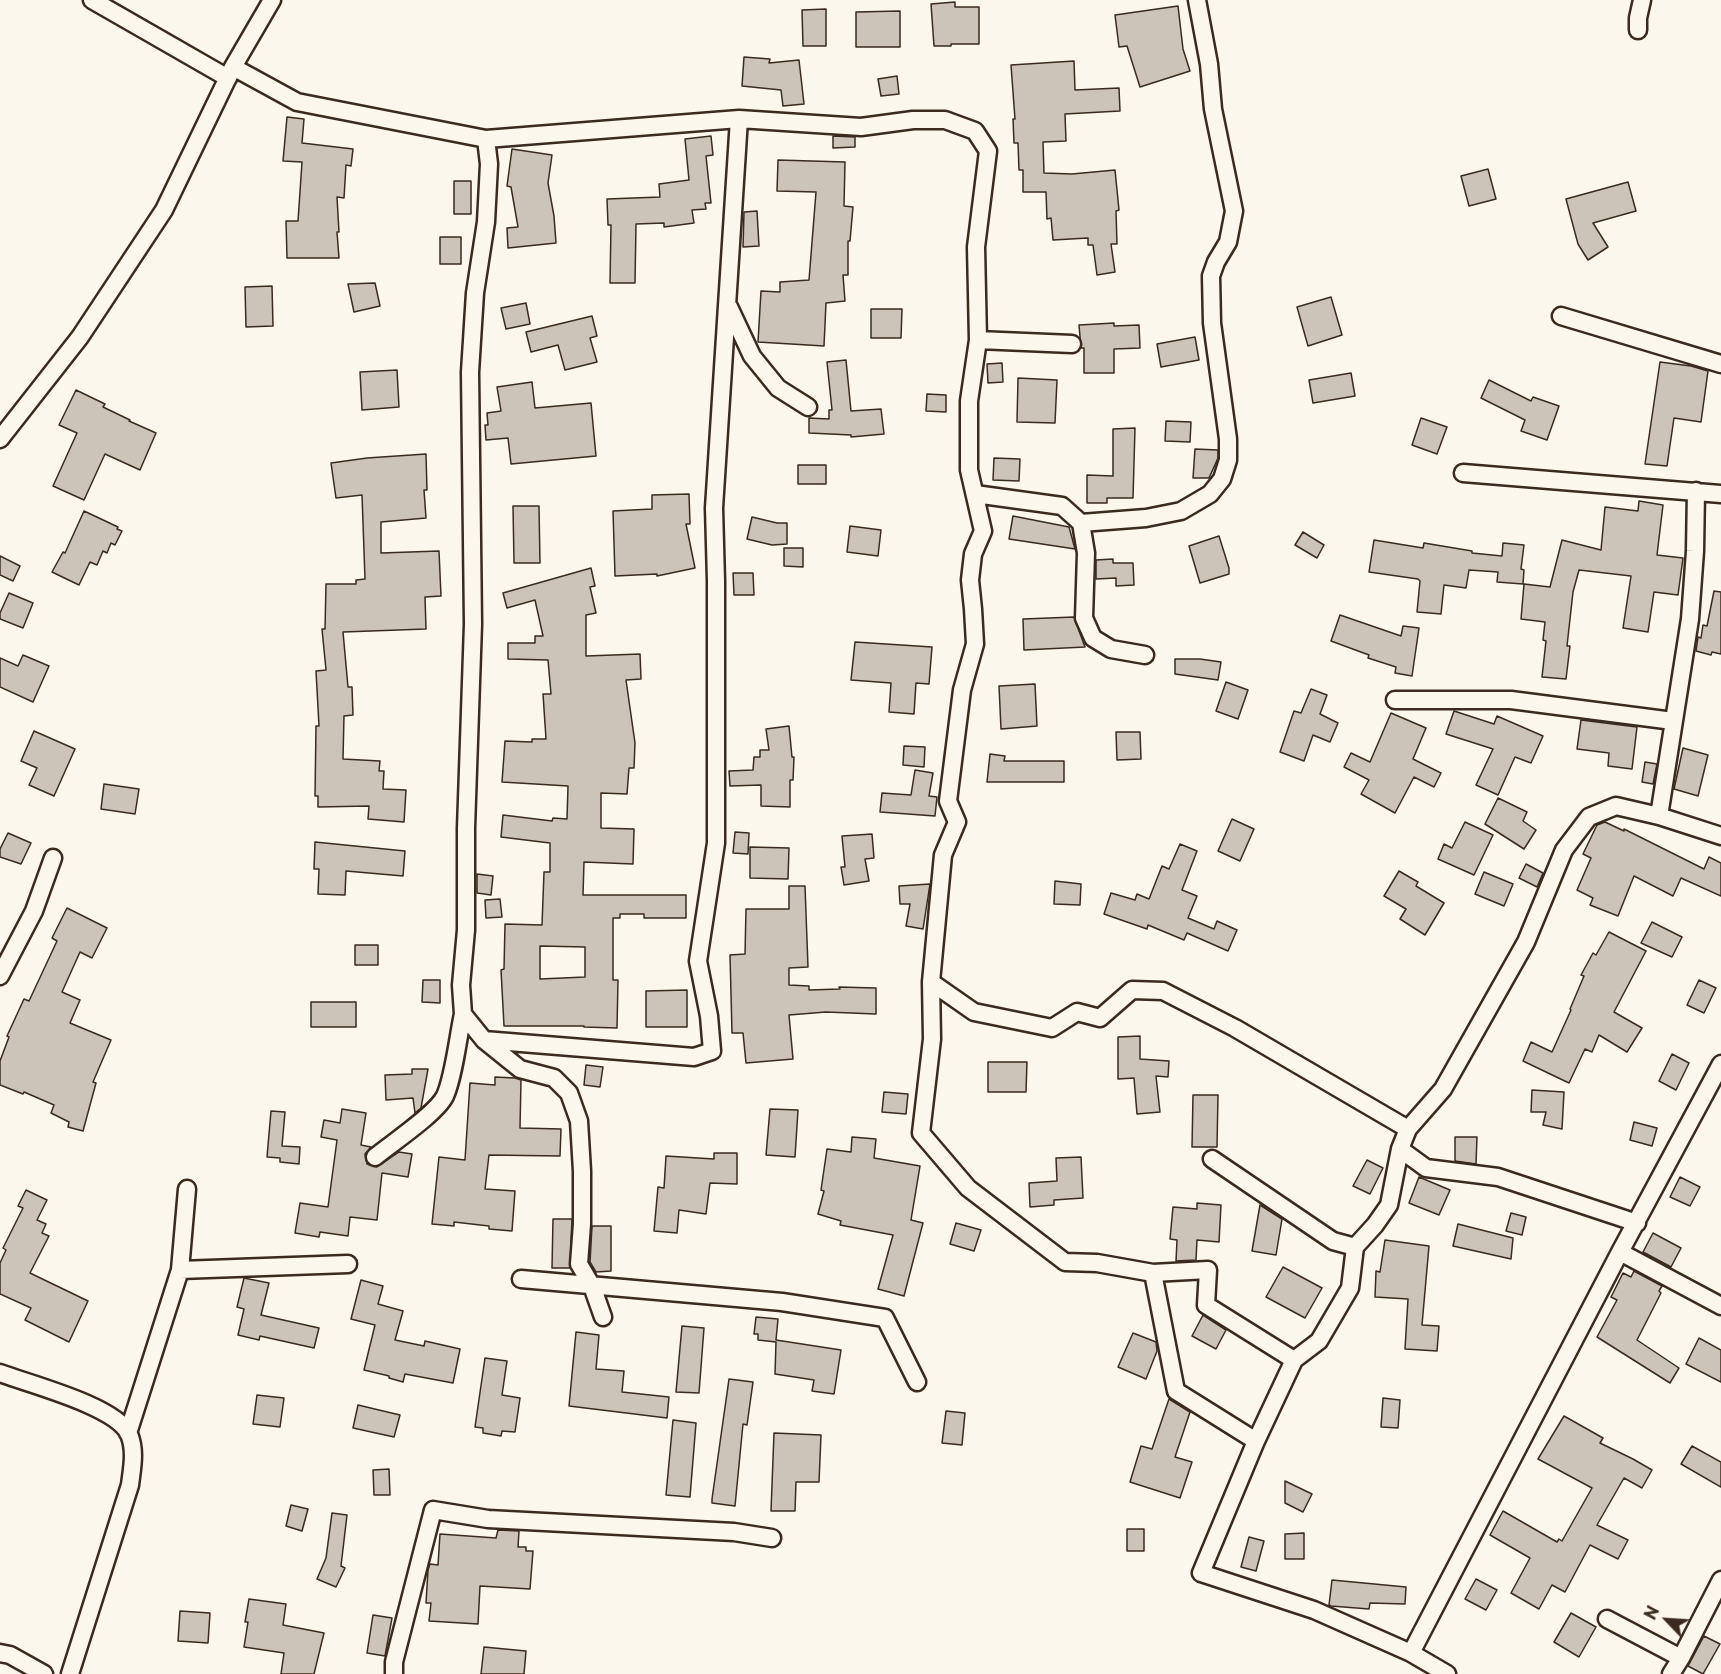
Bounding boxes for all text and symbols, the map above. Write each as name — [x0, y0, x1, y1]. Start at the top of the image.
north arrow — [1637, 1590, 1697, 1650]
text: N — [1637, 1602, 1664, 1623]

